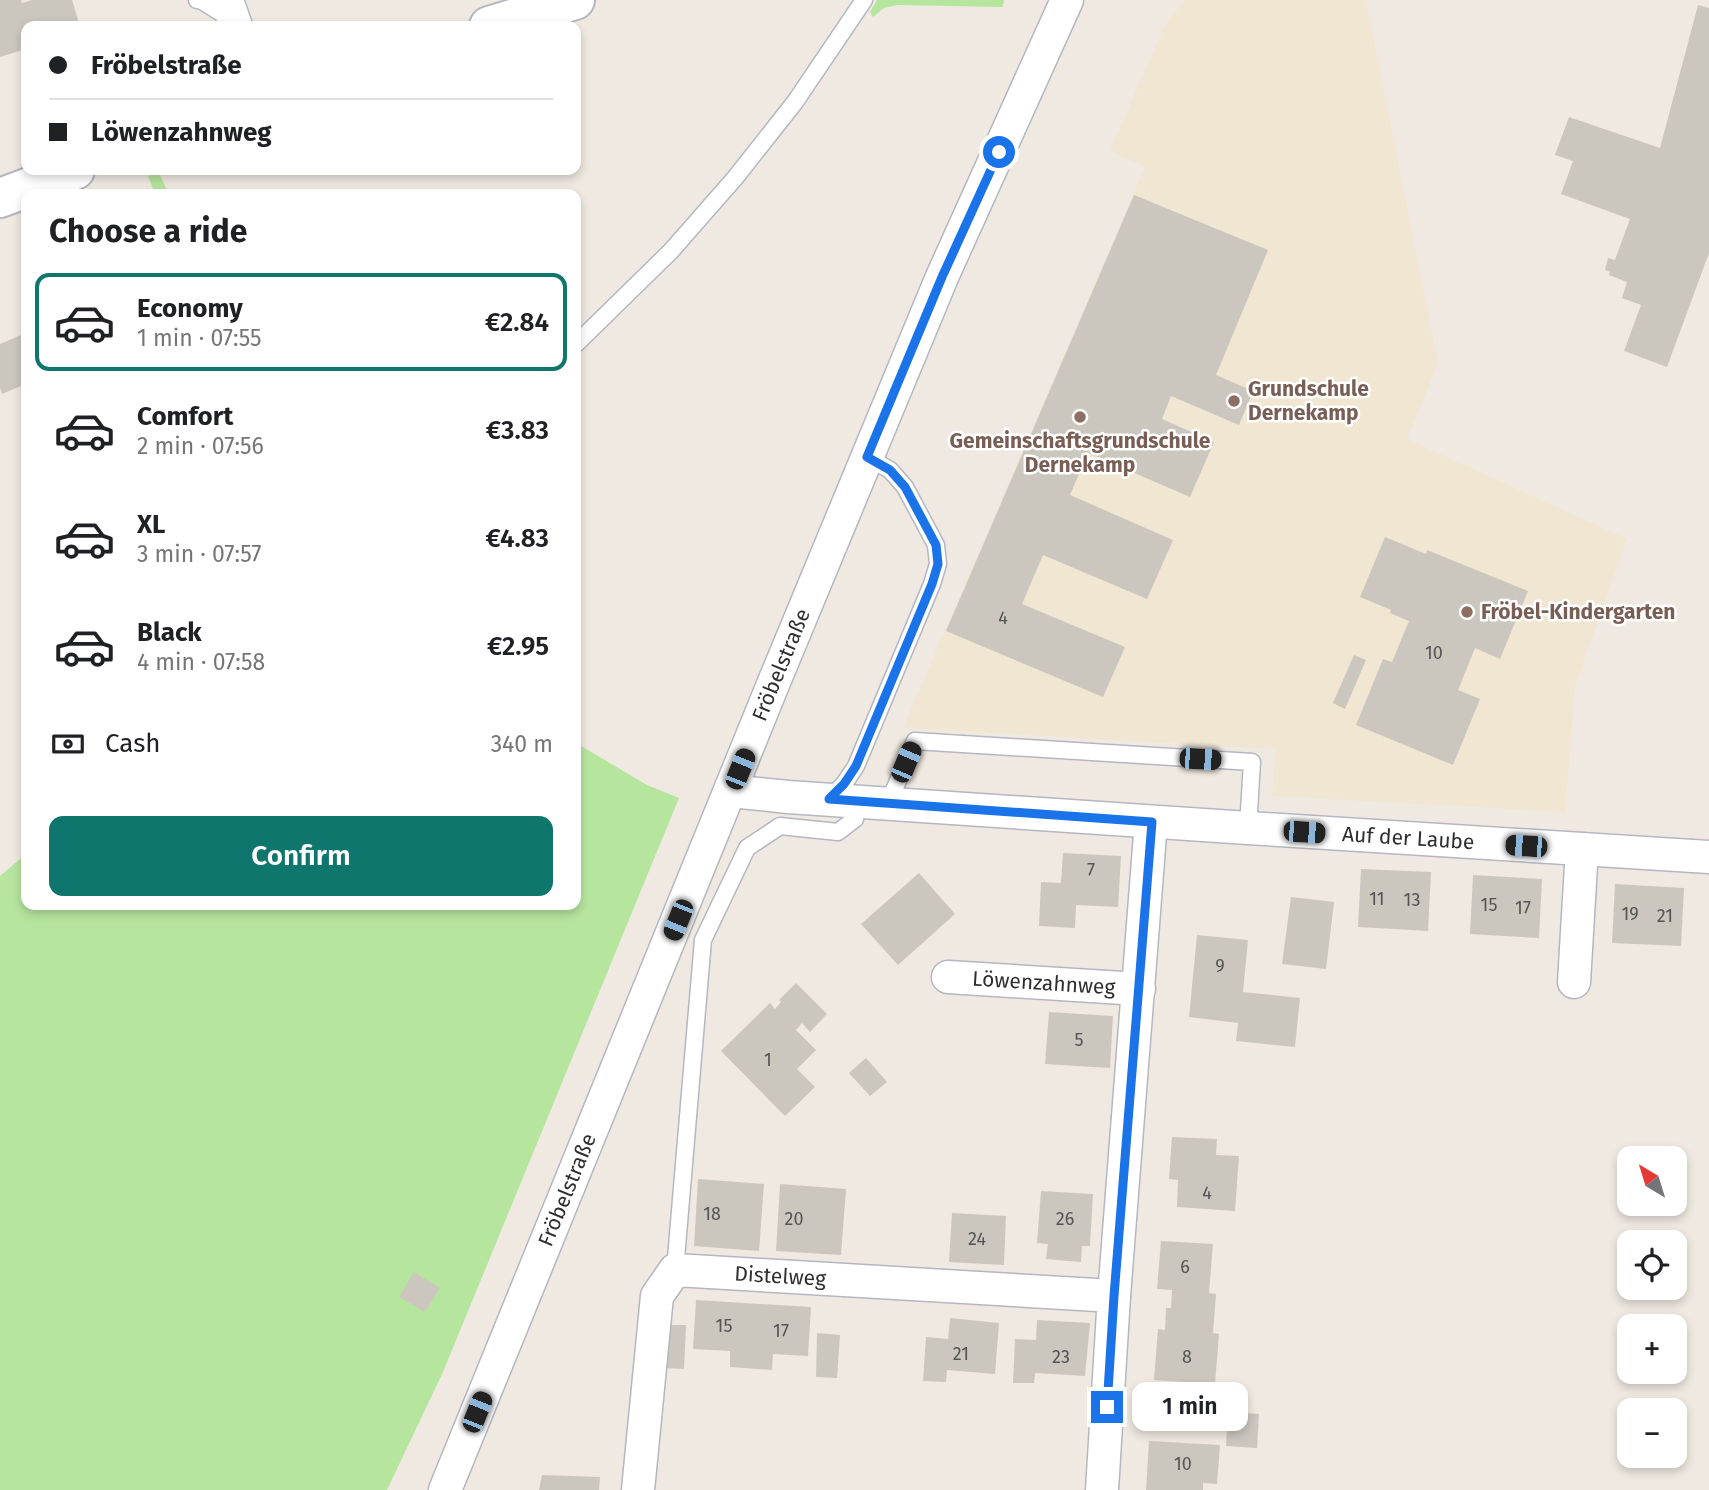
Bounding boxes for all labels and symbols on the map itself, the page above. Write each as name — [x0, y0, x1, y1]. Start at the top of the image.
route start — [983, 136, 1015, 168]
place label: Grundschule Dernekamp — [1248, 376, 1369, 426]
marker: Grundschule Dernekamp — [1226, 393, 1242, 409]
marker: Gemeinschaftsgrundschule Dernekamp — [1072, 409, 1088, 425]
place label: Gemeinschaftsgrundschule Dernekamp — [950, 428, 1211, 478]
place label: Fröbel-Kindergarten — [1481, 599, 1675, 625]
marker: Fröbel-Kindergarten — [1459, 604, 1475, 620]
street label: Fröbelstraße — [746, 605, 816, 725]
house number: 4 — [998, 607, 1008, 629]
house number: 10 — [1425, 642, 1443, 664]
car — [889, 739, 924, 785]
car — [723, 746, 758, 792]
car — [1179, 747, 1222, 771]
car — [1283, 820, 1326, 844]
street label: Auf der Laube — [1341, 821, 1475, 855]
car — [1505, 834, 1548, 858]
house number: 7 — [1087, 859, 1095, 881]
house number: 11 — [1369, 888, 1385, 910]
house number: 13 — [1404, 889, 1420, 911]
house number: 15 — [1481, 894, 1497, 916]
car — [661, 897, 696, 943]
house number: 17 — [1515, 897, 1531, 919]
house number: 19 — [1621, 903, 1639, 925]
house number: 21 — [1657, 905, 1673, 927]
house number: 9 — [1215, 955, 1225, 977]
street label: Löwenzahnweg — [971, 966, 1116, 1000]
house number: 5 — [1074, 1029, 1084, 1051]
house number: 1 — [764, 1049, 772, 1071]
street label: Fröbelstraße — [533, 1130, 602, 1250]
north arrow — [1617, 1146, 1687, 1216]
house number: 4 — [1202, 1182, 1212, 1204]
house number: 18 — [703, 1203, 721, 1225]
house number: 20 — [785, 1208, 803, 1230]
house number: 26 — [1056, 1208, 1074, 1230]
house number: 24 — [968, 1228, 986, 1250]
house number: 6 — [1180, 1256, 1190, 1278]
street label: Distelweg — [734, 1261, 827, 1292]
house number: 15 — [716, 1315, 732, 1337]
house number: 17 — [773, 1320, 789, 1342]
house number: 21 — [953, 1343, 969, 1365]
house number: 23 — [1052, 1346, 1070, 1368]
house number: 8 — [1182, 1346, 1192, 1368]
callout: 1 min — [1132, 1382, 1247, 1432]
car — [460, 1389, 495, 1435]
route end — [1091, 1391, 1123, 1423]
house number: 10 — [1174, 1453, 1192, 1475]

